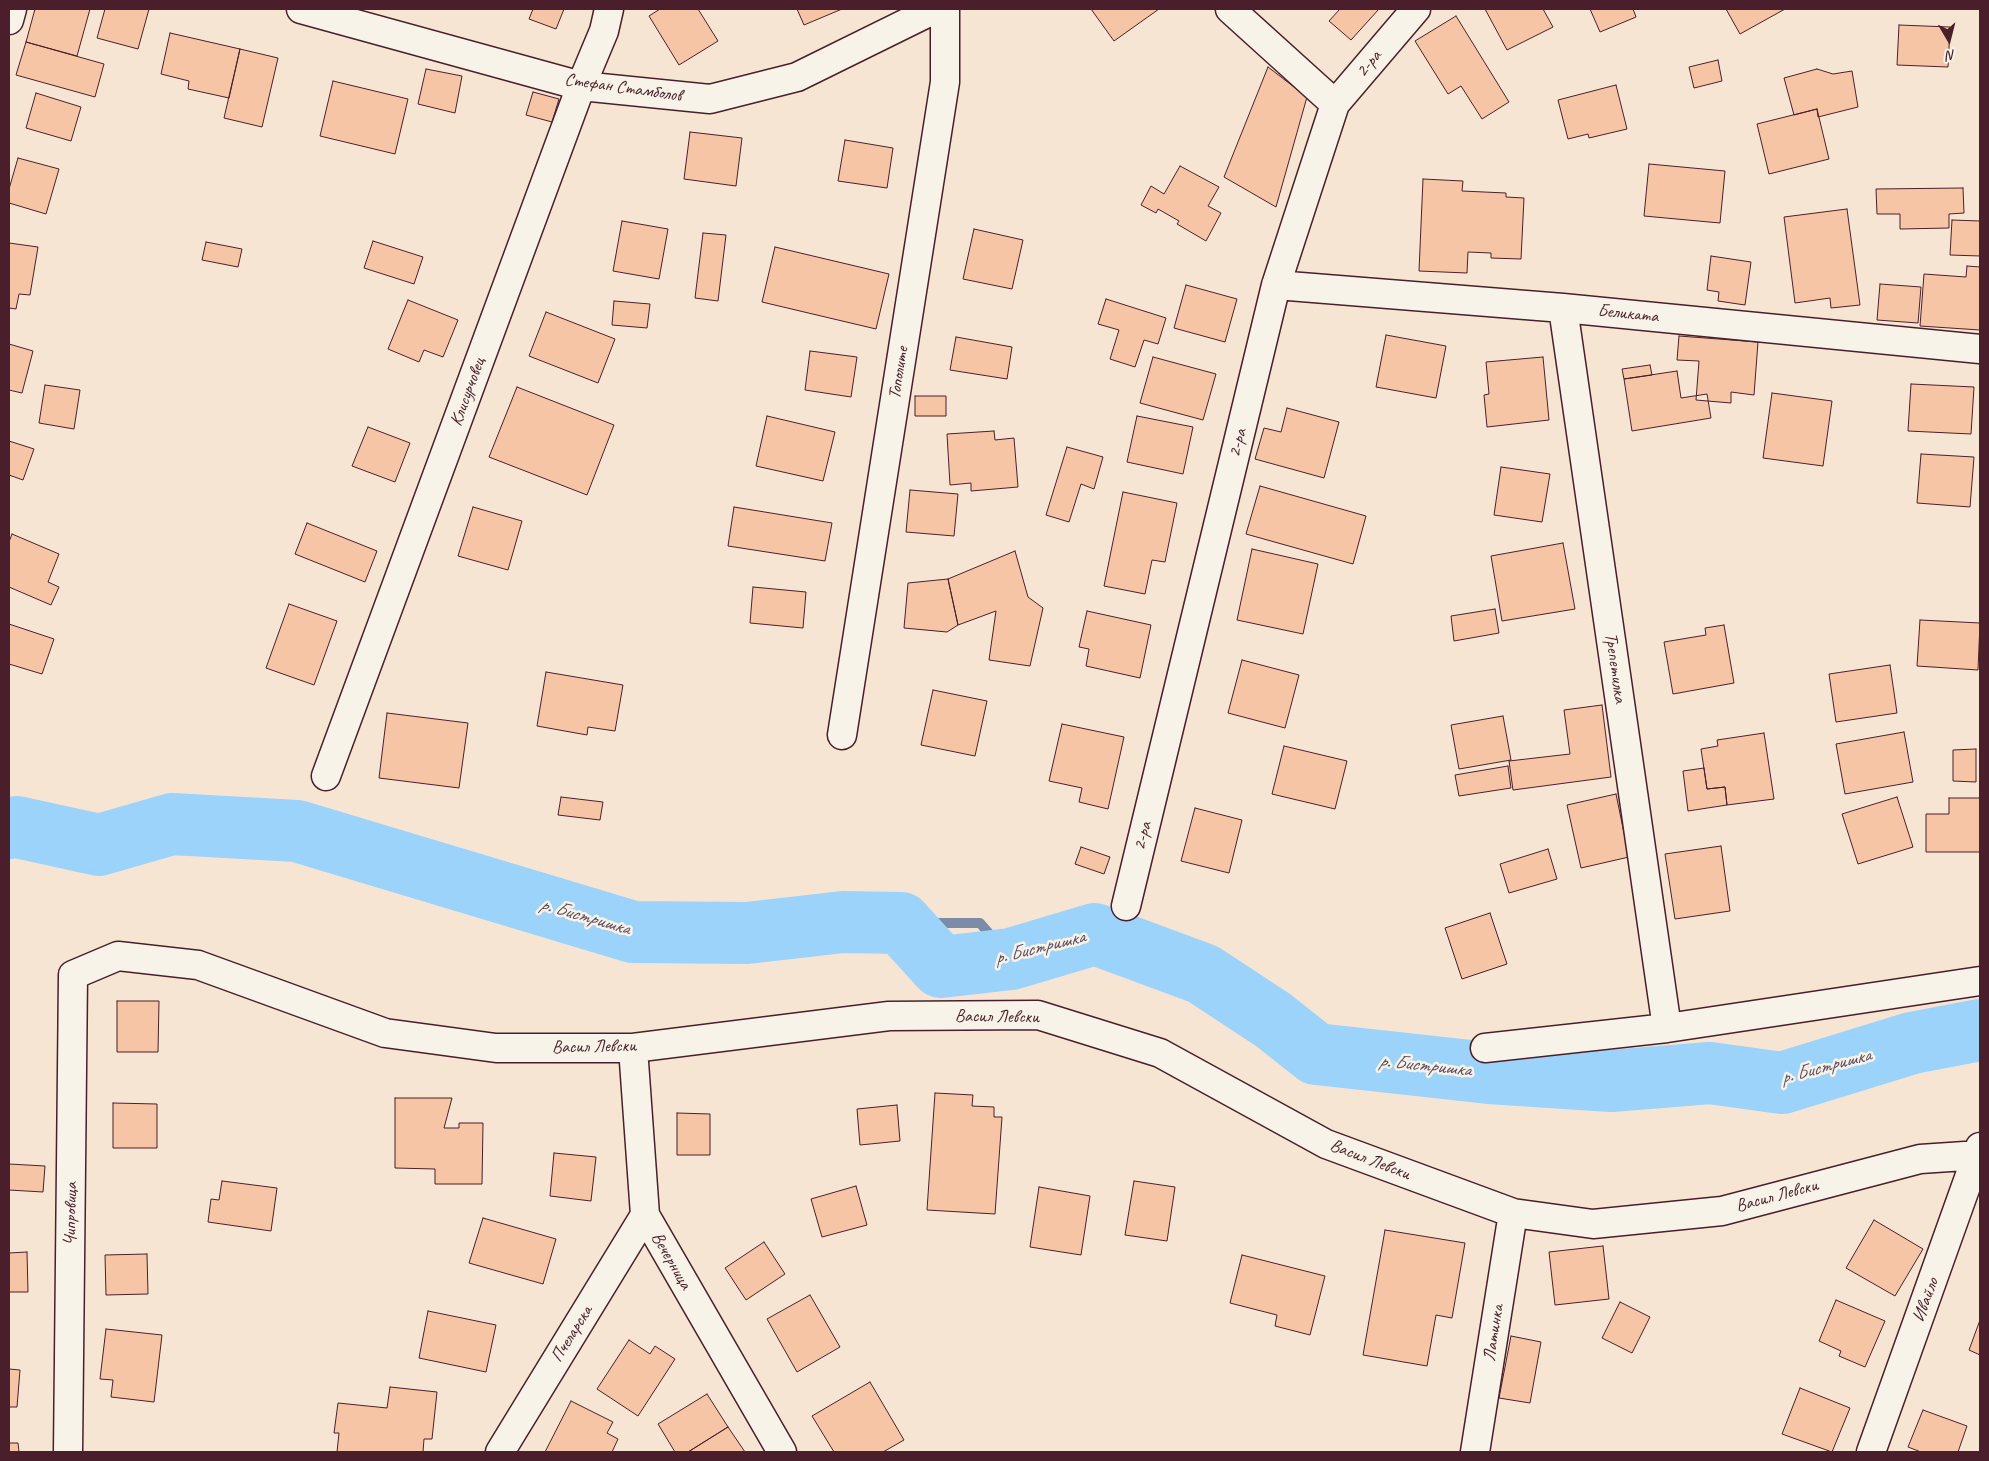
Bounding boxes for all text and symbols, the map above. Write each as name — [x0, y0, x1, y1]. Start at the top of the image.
north arrow — [1924, 15, 1974, 65]
street label: 2-ра — [1352, 46, 1386, 82]
text: N — [1946, 46, 1957, 64]
street label: Стефан Стамболов — [563, 69, 683, 107]
street label: Беликата — [1596, 300, 1660, 328]
street label: Тополите — [884, 345, 914, 401]
street label: Клисурчовец — [446, 355, 490, 429]
street label: 2-ра — [1224, 426, 1252, 460]
street label: Трепетилка — [1599, 632, 1631, 704]
street label: 2-ра — [1129, 819, 1157, 853]
water label: р. Бистришка — [538, 893, 632, 941]
water label: р. Бистришка — [993, 926, 1087, 970]
street label: Васил Левски — [955, 1005, 1039, 1029]
street label: Васил Левски — [552, 1035, 636, 1059]
water label: р. Бистришка — [1779, 1044, 1873, 1090]
water label: р. Бистришка — [1378, 1050, 1472, 1082]
street label: Васил Левски — [1327, 1135, 1413, 1185]
street label: Васил Левски — [1734, 1175, 1820, 1217]
street label: Чипровица — [60, 1182, 82, 1246]
street label: Вечерница — [646, 1228, 696, 1294]
street label: Ивайло — [1908, 1275, 1944, 1325]
street label: Пчеларска — [546, 1302, 598, 1366]
street label: Латинка — [1479, 1303, 1509, 1363]

